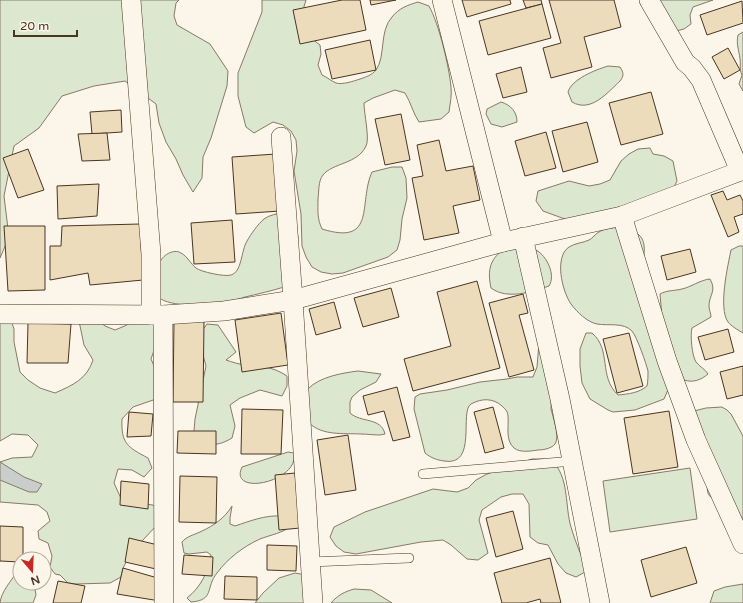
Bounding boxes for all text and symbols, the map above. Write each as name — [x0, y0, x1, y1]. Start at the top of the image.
scale bar — [14, 12, 77, 38]
text: 20 m — [20, 19, 49, 33]
north arrow — [12, 551, 52, 591]
text: N — [29, 572, 41, 588]

